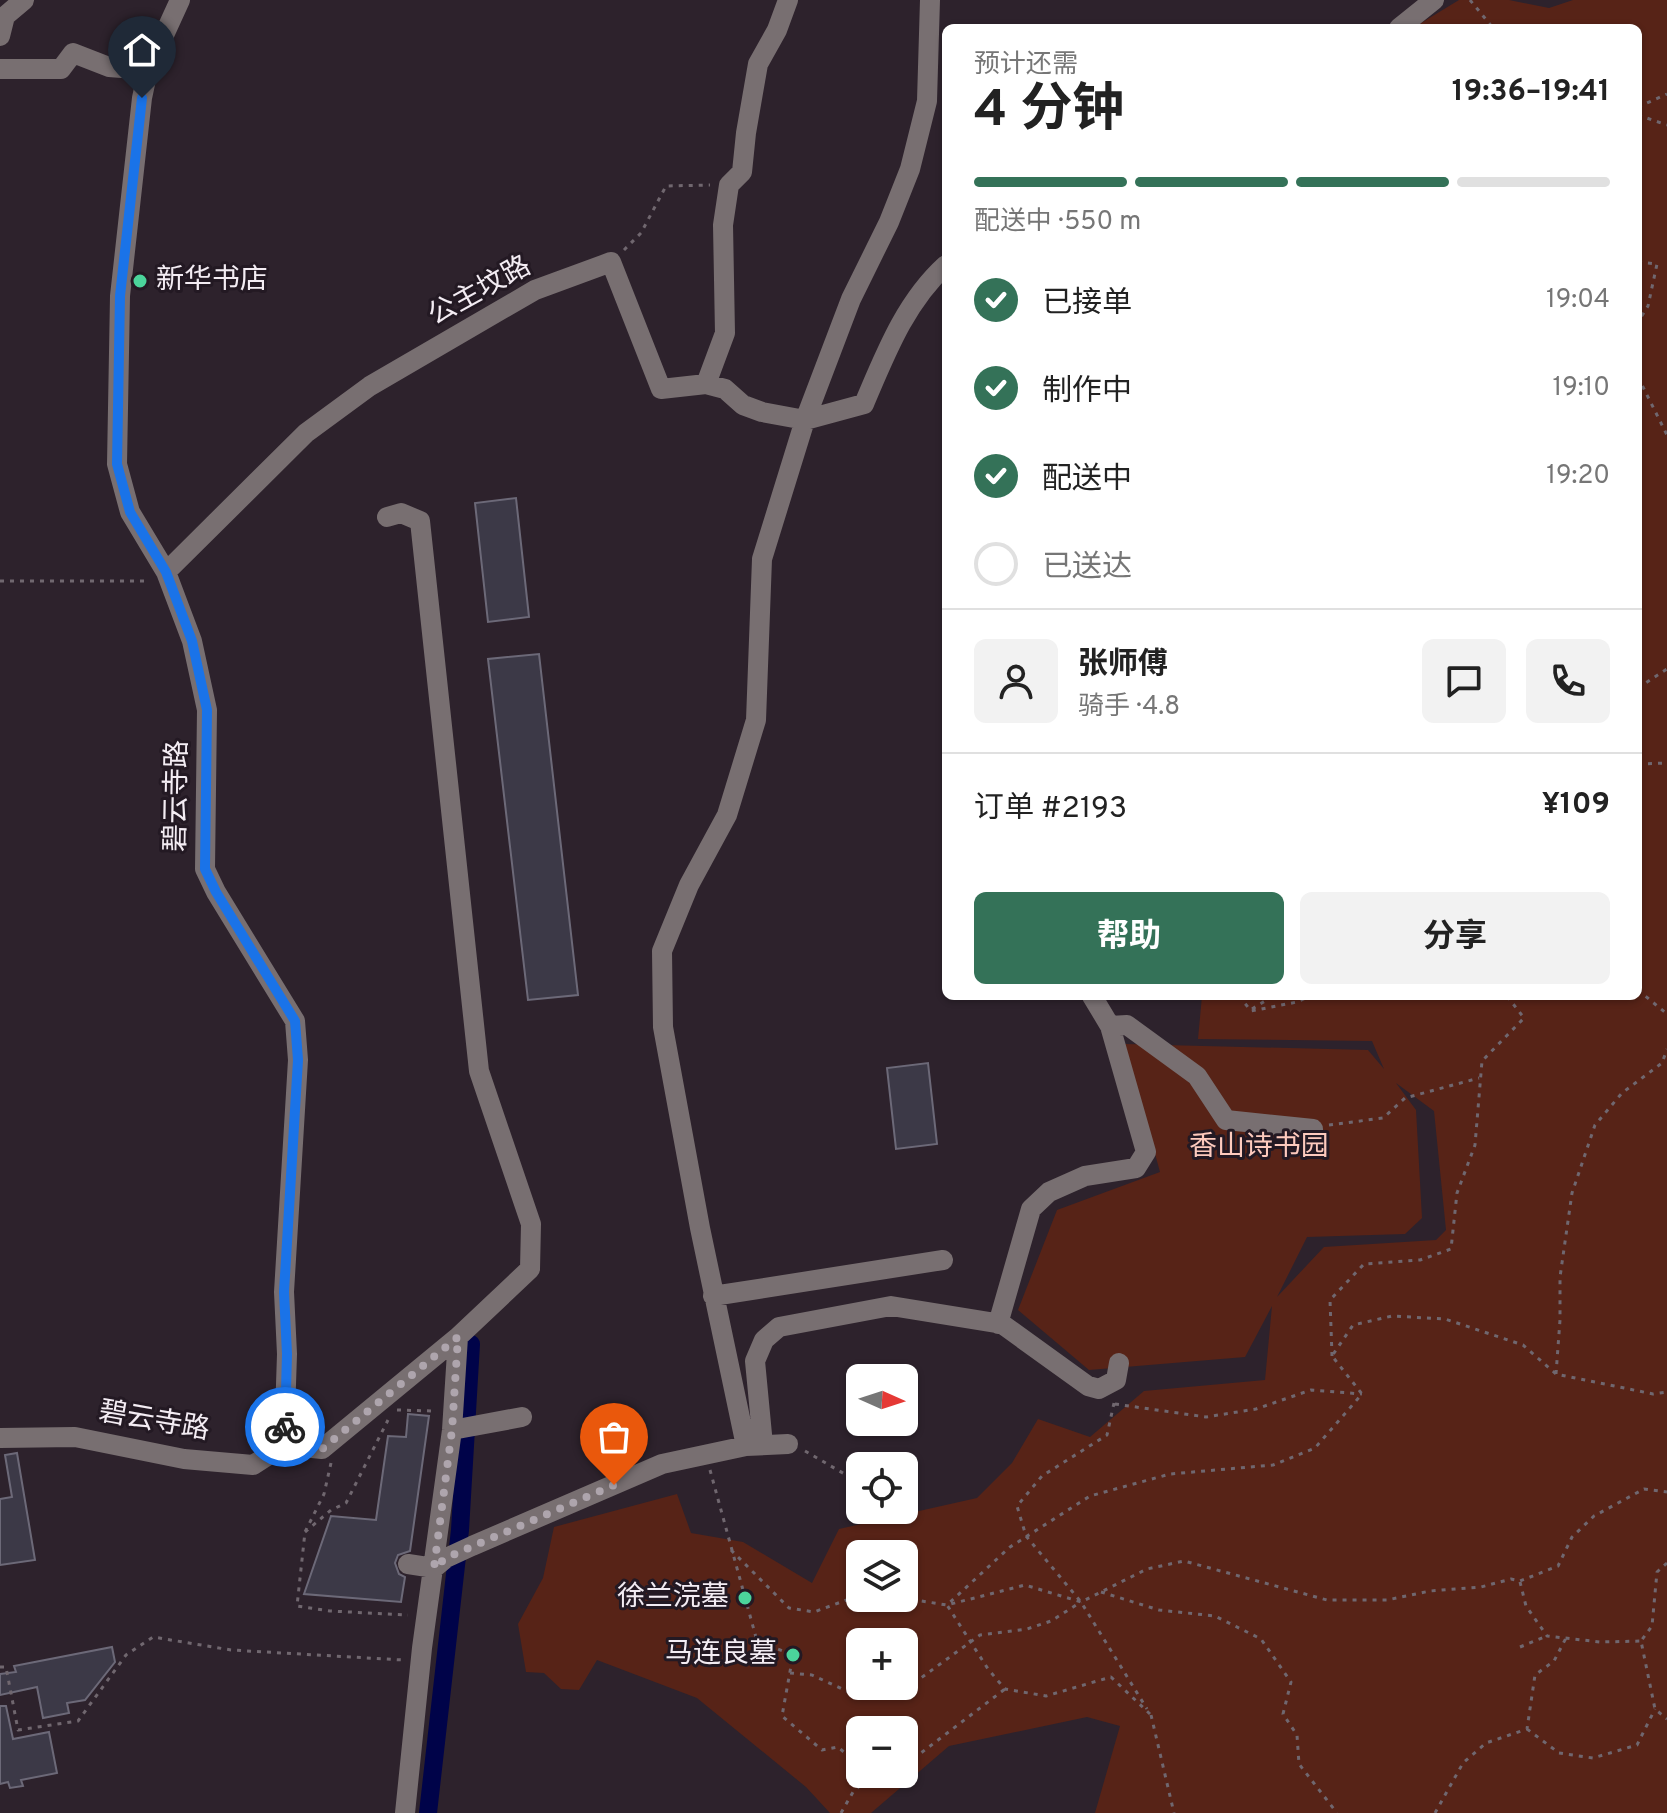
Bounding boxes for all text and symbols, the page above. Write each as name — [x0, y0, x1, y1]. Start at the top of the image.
pin — [108, 16, 176, 98]
icon: home — [120, 28, 164, 72]
text: 预计还需 — [974, 49, 1078, 82]
text: 19:36–19:41 — [1452, 74, 1610, 111]
text: 4 分钟 — [974, 79, 1124, 145]
text: 配送中 · 550 m — [974, 206, 1141, 239]
street label: 公主坟路 — [422, 249, 538, 335]
place label: 新华书店 — [156, 263, 268, 299]
marker: 新华书店 — [131, 272, 149, 290]
icon: check — [974, 278, 1018, 322]
text: 19:04 — [1546, 284, 1610, 317]
text: 已接单 — [1042, 286, 1132, 323]
icon: check — [974, 366, 1018, 410]
text: 19:10 — [1553, 372, 1610, 405]
text: 制作中 — [1042, 374, 1132, 411]
icon: check — [974, 454, 1018, 498]
text: 19:20 — [1546, 460, 1610, 493]
text: 配送中 — [1042, 462, 1132, 499]
text: 已送达 — [1042, 550, 1132, 587]
button: person — [974, 639, 1058, 723]
button: chat — [1422, 639, 1506, 723]
button: phone — [1526, 639, 1610, 723]
text: 张师傅 — [1078, 647, 1168, 684]
text: 骑手 · 4.8 — [1078, 691, 1180, 724]
street label: 碧云寺路 — [159, 740, 197, 852]
text: ¥109 — [1542, 787, 1610, 824]
text: 订单 #2193 — [974, 791, 1127, 828]
button: 帮助 — [974, 892, 1284, 984]
button: 分享 — [1300, 892, 1610, 984]
park label: 香山诗书园 — [1189, 1130, 1329, 1166]
north arrow — [846, 1364, 918, 1436]
map controls — [846, 1364, 918, 1788]
courier — [245, 1387, 325, 1467]
street label: 碧云寺路 — [96, 1395, 212, 1449]
pin — [580, 1403, 648, 1485]
icon: bike — [263, 1405, 307, 1449]
icon: bag — [592, 1415, 636, 1459]
button: locate — [846, 1452, 918, 1524]
button: layers — [846, 1540, 918, 1612]
place label: 徐兰浣墓 — [617, 1580, 729, 1616]
marker: 徐兰浣墓 — [736, 1589, 754, 1607]
button: + — [846, 1628, 918, 1700]
place label: 马连良墓 — [665, 1637, 777, 1673]
marker: 马连良墓 — [784, 1646, 802, 1664]
button: − — [846, 1716, 918, 1788]

